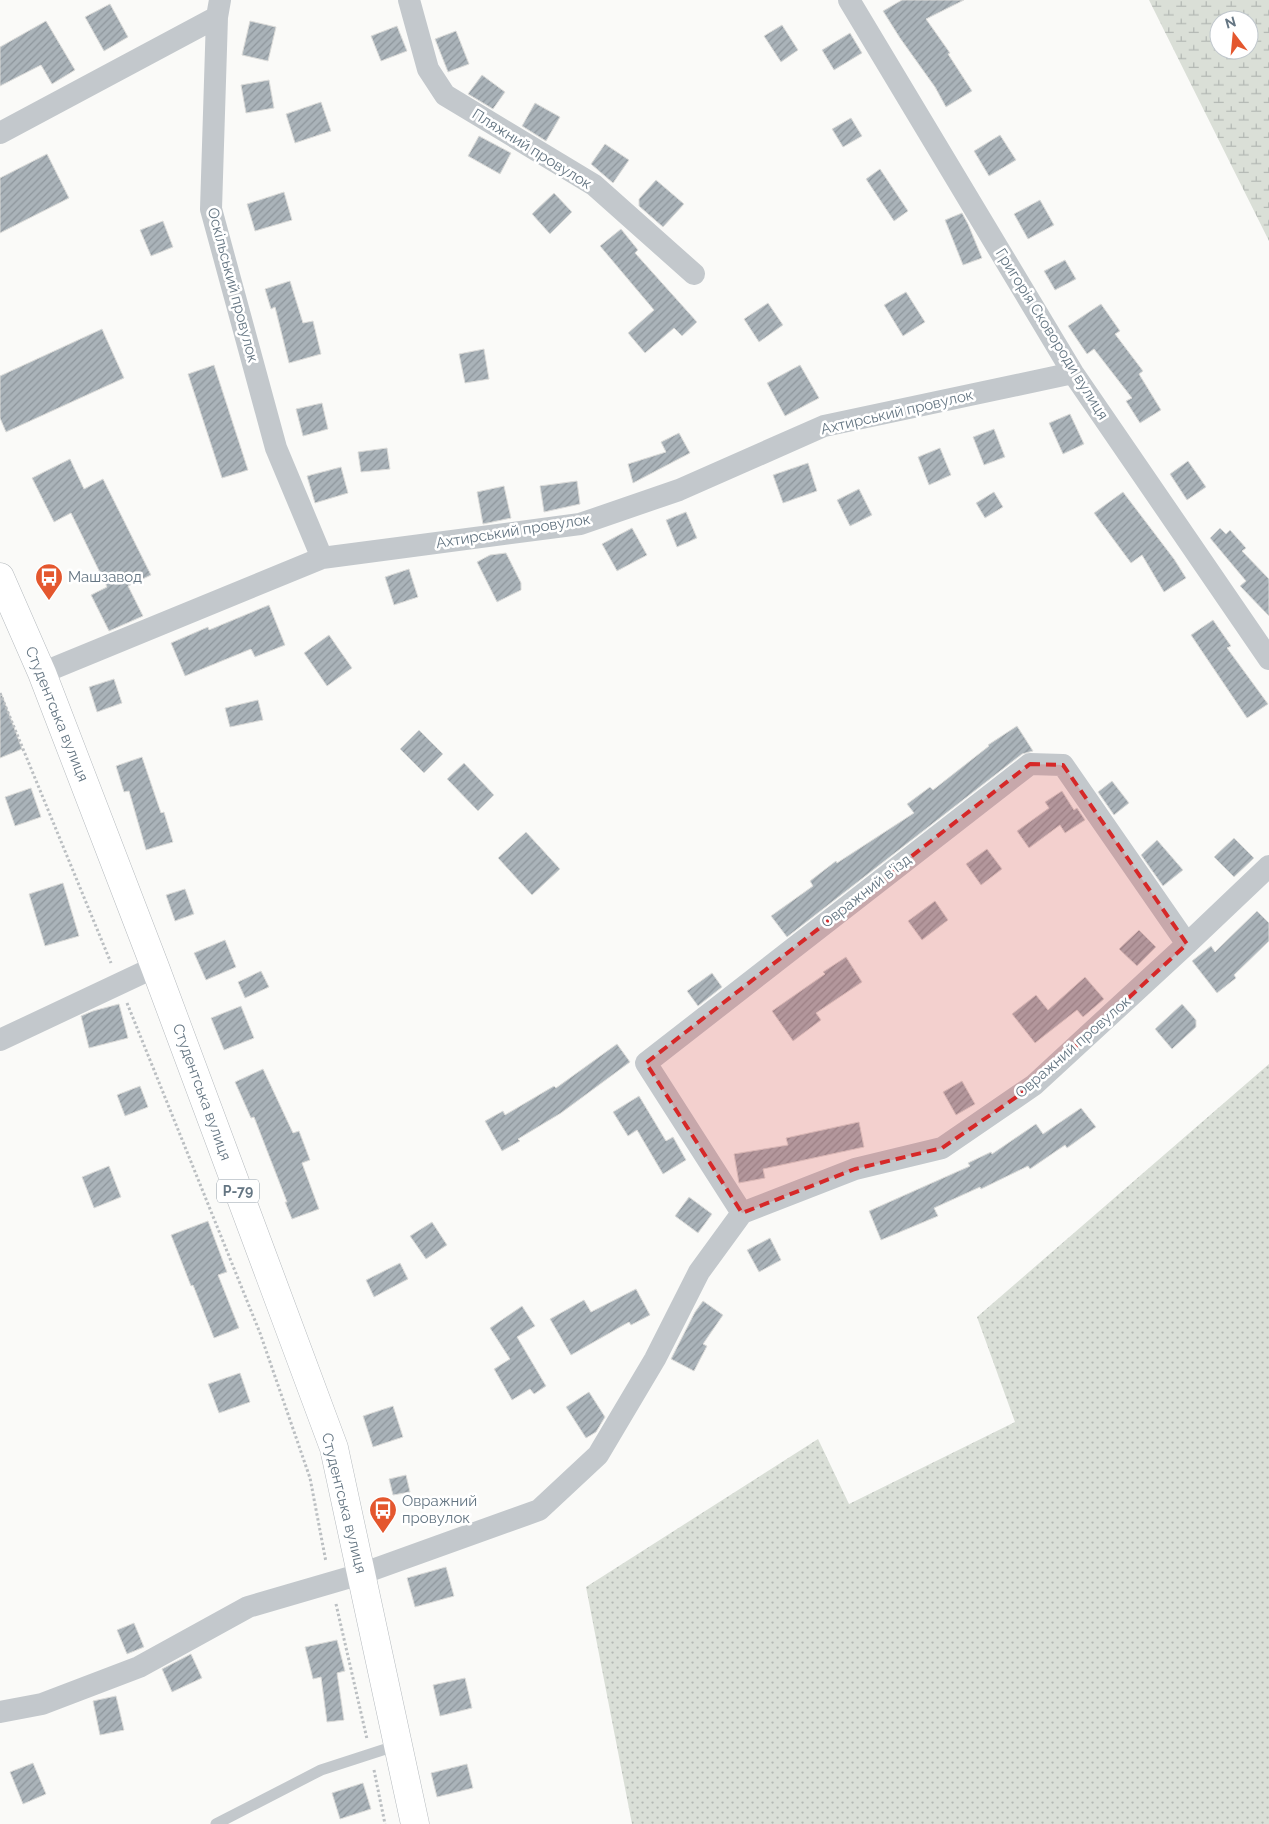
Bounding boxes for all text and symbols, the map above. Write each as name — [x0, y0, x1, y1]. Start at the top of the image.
north arrow — [1209, 10, 1259, 60]
text: N — [1223, 13, 1238, 32]
street label: Пляжний провулок — [469, 105, 595, 193]
street label: Оскільський провулок — [204, 206, 262, 365]
street label: Григорія Сковороди вулиця — [992, 245, 1112, 423]
street label: Ахтирський провулок — [819, 386, 975, 438]
street label: Ахтирський провулок — [434, 510, 592, 552]
bus stop icon: Машзавод — [34, 562, 64, 601]
place label: Машзавод — [68, 568, 142, 586]
street label: Студентська вулиця — [22, 644, 92, 784]
street label: Овражний в'їзд — [818, 850, 915, 932]
street label: Овражний провулок — [1012, 992, 1135, 1102]
street label: Студентська вулиця — [169, 1021, 235, 1163]
road number: Р-79 — [217, 1180, 259, 1202]
street label: Студентська вулиця — [318, 1431, 370, 1575]
place label: Овражний провулок — [402, 1492, 477, 1527]
bus stop icon: Овражний провулок — [368, 1495, 398, 1534]

